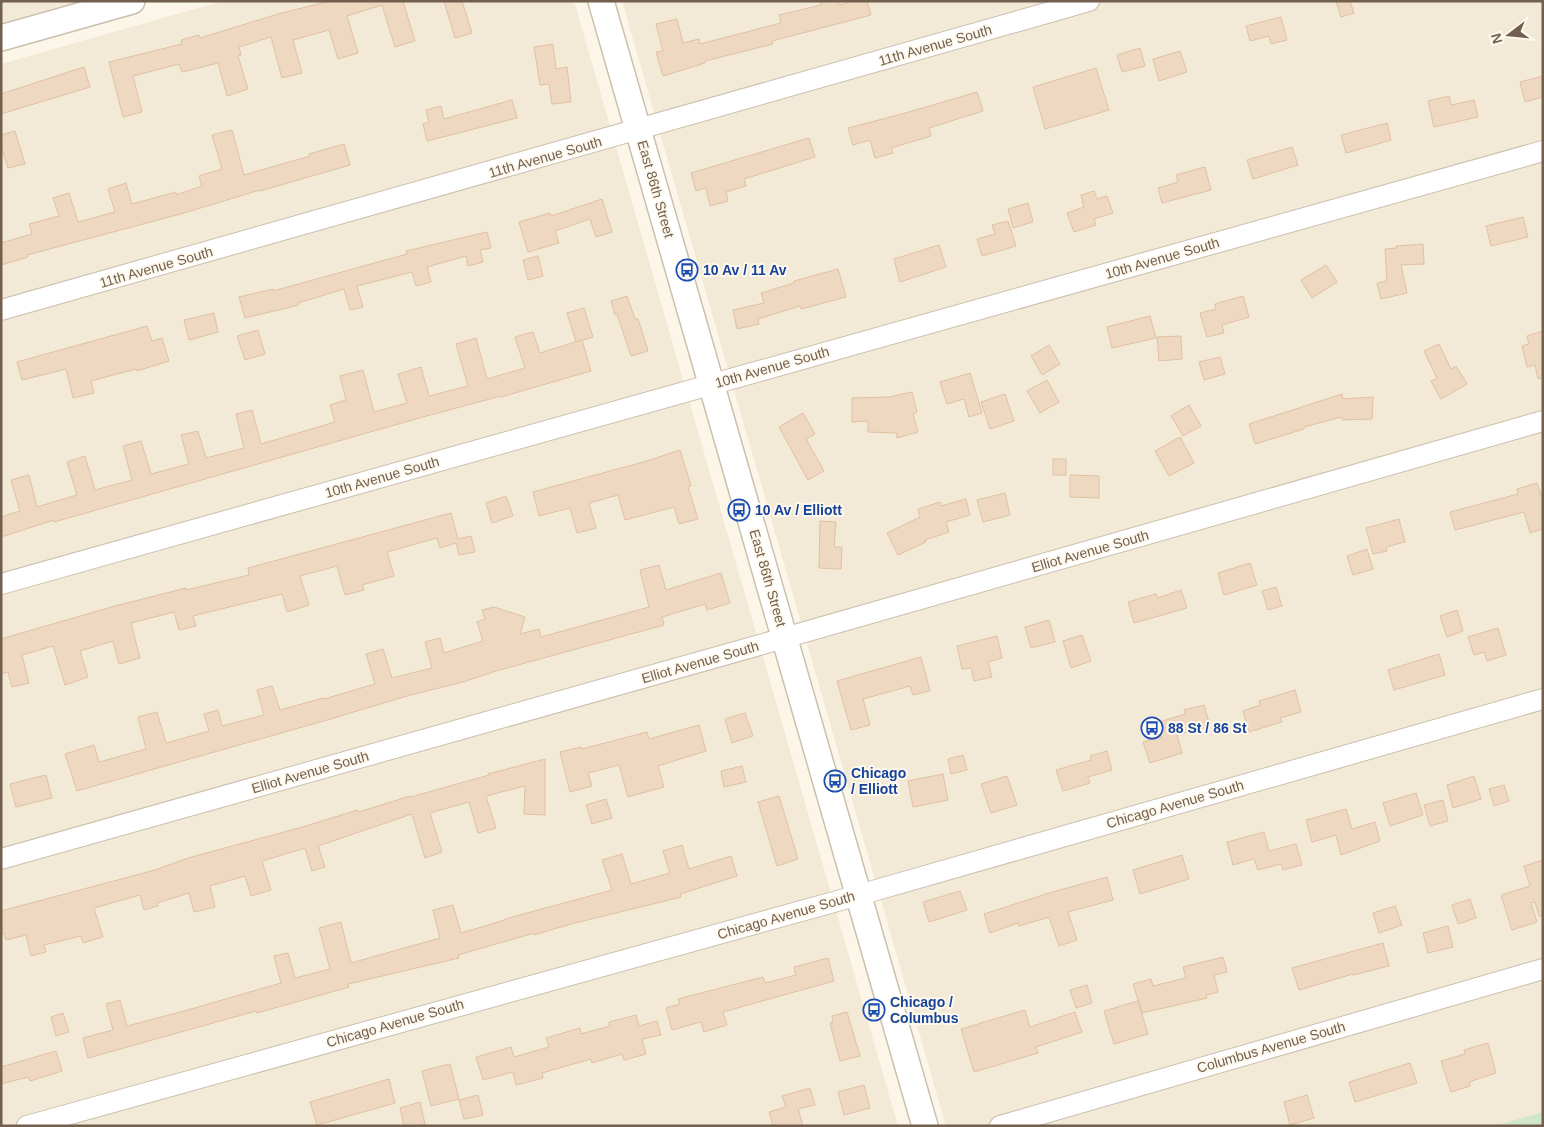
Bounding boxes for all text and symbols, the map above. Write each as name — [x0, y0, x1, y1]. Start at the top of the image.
north arrow — [1484, 10, 1534, 60]
street label: 11th Avenue South — [877, 21, 993, 69]
text: N — [1487, 32, 1506, 46]
street label: 11th Avenue South — [487, 133, 603, 181]
street label: East 86th Street — [634, 139, 678, 240]
street label: 10th Avenue South — [1103, 234, 1221, 282]
street label: 11th Avenue South — [98, 243, 214, 291]
bus stop icon: 10 Av / 11 Av — [675, 258, 699, 282]
place label: 10 Av / 11 Av — [703, 262, 787, 278]
street label: 10th Avenue South — [713, 343, 831, 391]
street label: 10th Avenue South — [323, 453, 441, 501]
bus stop icon: 10 Av / Elliott — [727, 498, 751, 522]
place label: 10 Av / Elliott — [755, 502, 842, 518]
street label: Elliot Avenue South — [1030, 527, 1150, 575]
street label: East 86th Street — [746, 528, 790, 629]
street label: Elliot Avenue South — [640, 638, 760, 686]
bus stop icon: 88 St / 86 St — [1140, 716, 1164, 740]
place label: 88 St / 86 St — [1168, 720, 1247, 736]
street label: Elliot Avenue South — [250, 748, 370, 796]
place label: Chicago / Elliott — [851, 765, 906, 797]
bus stop icon: Chicago / Elliott — [823, 769, 847, 793]
street label: Chicago Avenue South — [1104, 777, 1246, 831]
street label: Chicago Avenue South — [715, 888, 857, 942]
place label: Chicago / Columbus — [890, 994, 959, 1026]
street label: Chicago Avenue South — [324, 996, 466, 1050]
bus stop icon: Chicago / Columbus — [862, 998, 886, 1022]
street label: Columbus Avenue South — [1195, 1018, 1347, 1076]

